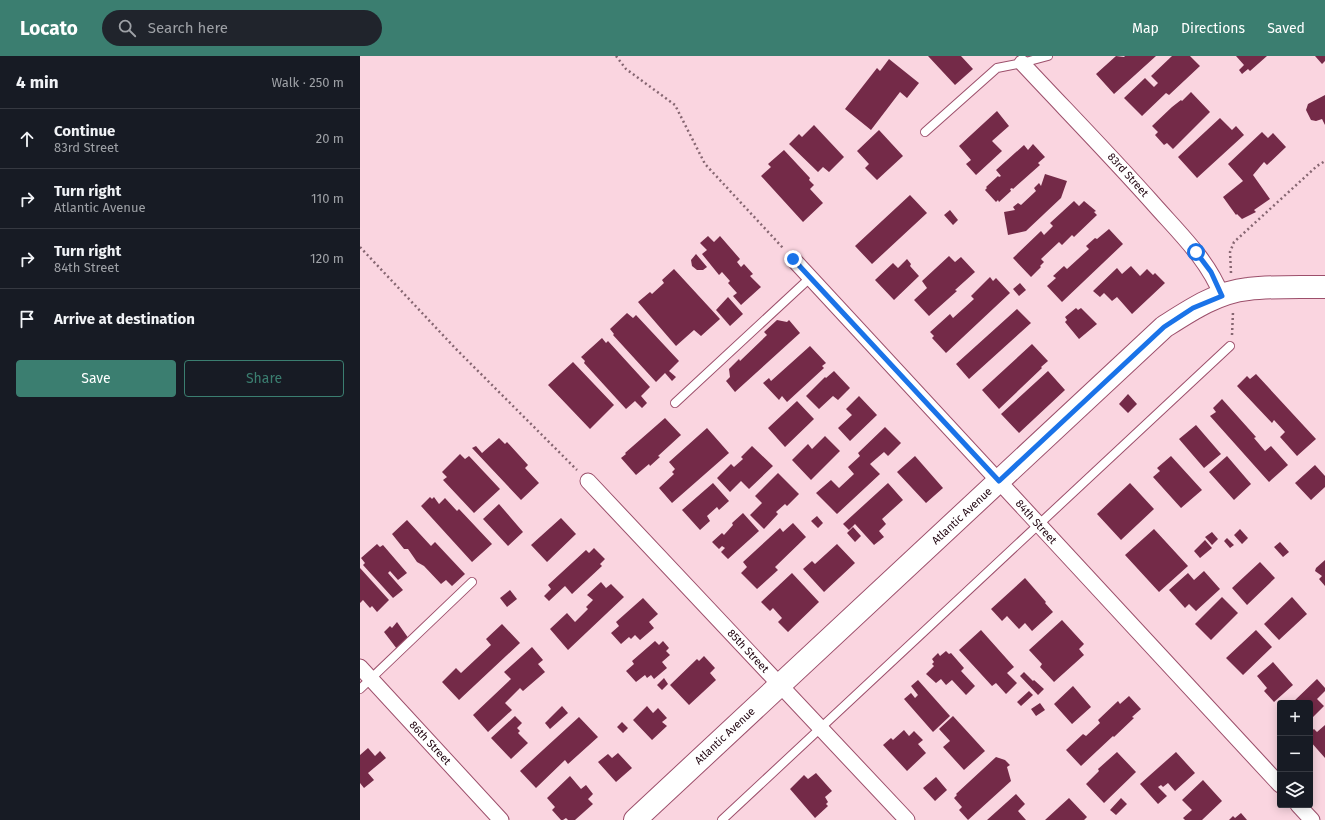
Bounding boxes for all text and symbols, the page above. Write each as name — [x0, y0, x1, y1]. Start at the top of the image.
search box — [102, 10, 382, 46]
text: Locato — [20, 17, 78, 40]
icon: search — [116, 17, 138, 39]
text: Search here — [148, 19, 228, 37]
text: Map — [1132, 20, 1159, 37]
text: Directions — [1181, 20, 1245, 37]
text: Saved — [1267, 20, 1305, 37]
text: 4 min — [16, 72, 59, 93]
text: Walk · 250 m — [271, 75, 344, 90]
text: Continue — [54, 122, 115, 140]
icon: ahead — [16, 128, 38, 150]
text: 20 m — [316, 131, 344, 146]
text: 83rd Street — [54, 140, 119, 155]
street label: 83rd Street — [1105, 150, 1151, 200]
text: Turn right — [54, 182, 121, 200]
icon: right — [16, 188, 38, 210]
text: 110 m — [311, 191, 344, 206]
text: Atlantic Avenue — [54, 200, 146, 215]
text: Turn right — [54, 242, 121, 260]
route start — [1187, 243, 1205, 261]
icon: right — [16, 248, 38, 270]
route end — [784, 250, 802, 268]
text: 120 m — [310, 251, 344, 266]
text: 84th Street — [54, 260, 119, 275]
icon: arrive — [16, 308, 38, 330]
text: Arrive at destination — [54, 310, 195, 328]
button: Save — [16, 360, 176, 397]
button: Share — [184, 360, 344, 397]
street label: Atlantic Avenue — [929, 485, 995, 547]
street label: 84th Street — [1013, 497, 1059, 547]
street label: 85th Street — [725, 627, 771, 675]
map controls — [1277, 700, 1313, 808]
button: + — [1277, 700, 1313, 736]
street label: Atlantic Avenue — [692, 705, 758, 767]
street label: 86th Street — [406, 718, 454, 768]
button: − — [1277, 736, 1313, 772]
button: layers — [1277, 772, 1313, 808]

